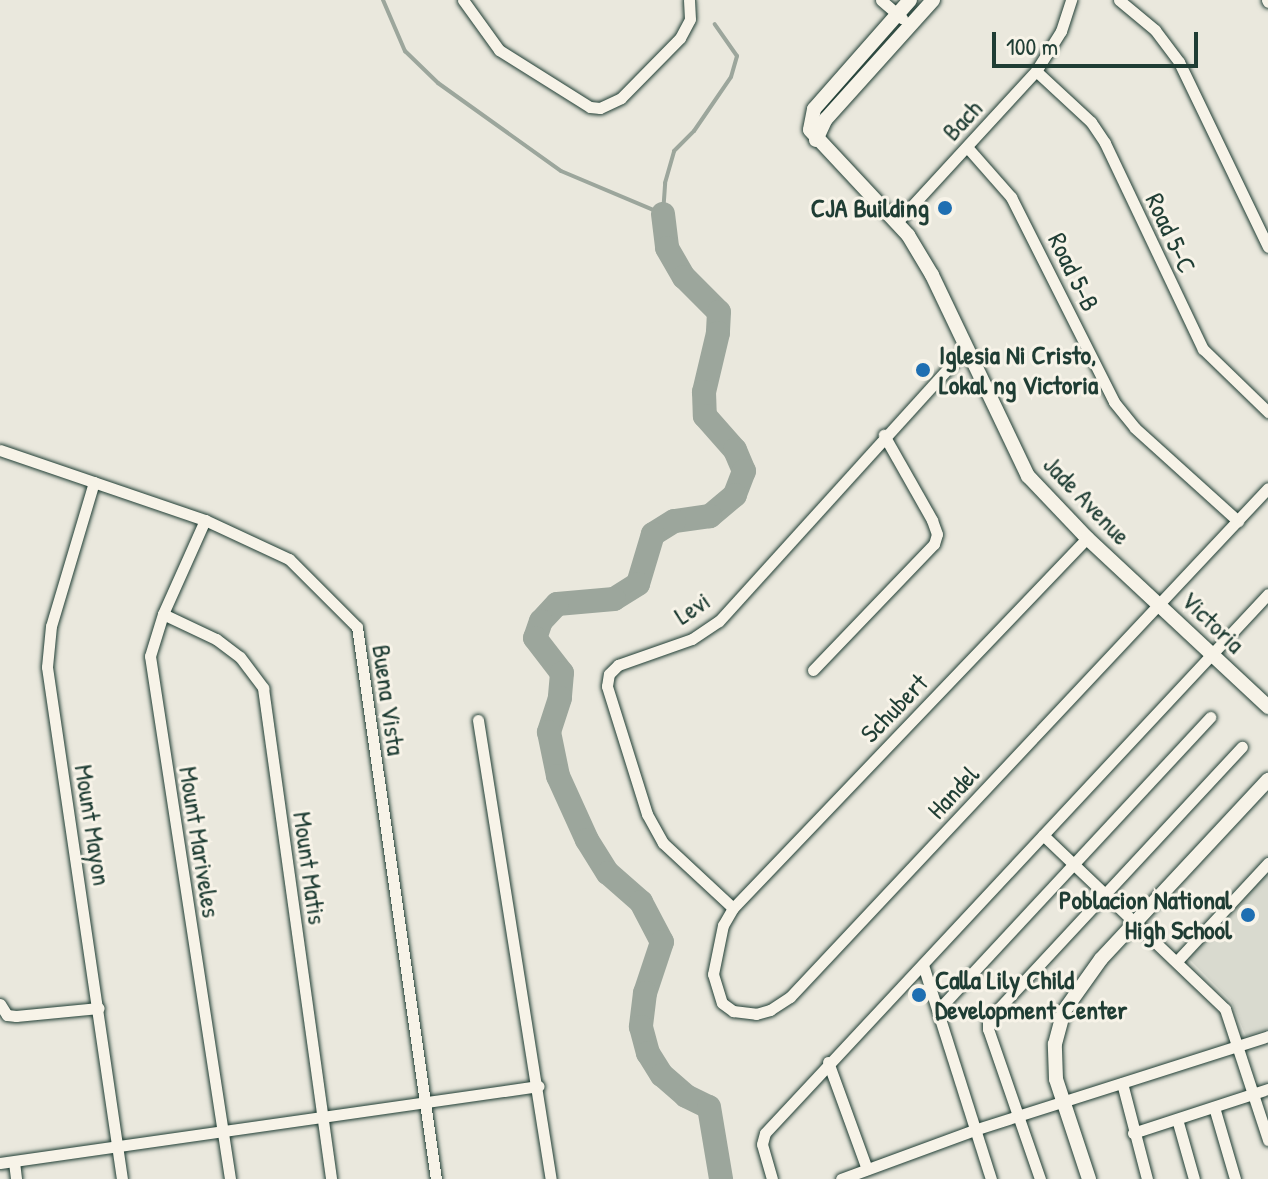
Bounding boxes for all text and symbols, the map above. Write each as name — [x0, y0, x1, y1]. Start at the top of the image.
scale bar — [996, 16, 1202, 66]
text: 100 m — [1006, 30, 1058, 62]
street label: Bach — [935, 93, 989, 147]
street label: Road 5-C — [1139, 188, 1203, 278]
place label: CJA Building — [811, 192, 929, 224]
marker: CJA Building — [936, 199, 954, 217]
street label: Road 5-B — [1042, 228, 1106, 316]
place label: Iglesia Ni Cristo, Lokal ng Victoria — [939, 339, 1098, 400]
marker: Iglesia Ni Cristo, Lokal ng Victoria — [914, 361, 932, 379]
street label: Jade Avenue — [1037, 449, 1137, 551]
street label: Victoria — [1175, 584, 1251, 660]
street label: Levi — [668, 585, 716, 631]
street label: Buena Vista — [366, 643, 412, 757]
street label: Schubert — [854, 667, 934, 749]
street label: Handel — [921, 759, 985, 825]
street label: Mount Mayon — [68, 762, 118, 888]
street label: Mount Mariveles — [173, 764, 227, 920]
street label: Mount Matis — [287, 810, 333, 926]
place label: Poblacion National High School — [1059, 884, 1232, 946]
marker: Poblacion National High School — [1239, 906, 1257, 924]
place label: Calla Lily Child Development Center — [935, 964, 1127, 1026]
marker: Calla Lily Child Development Center — [910, 986, 928, 1004]

